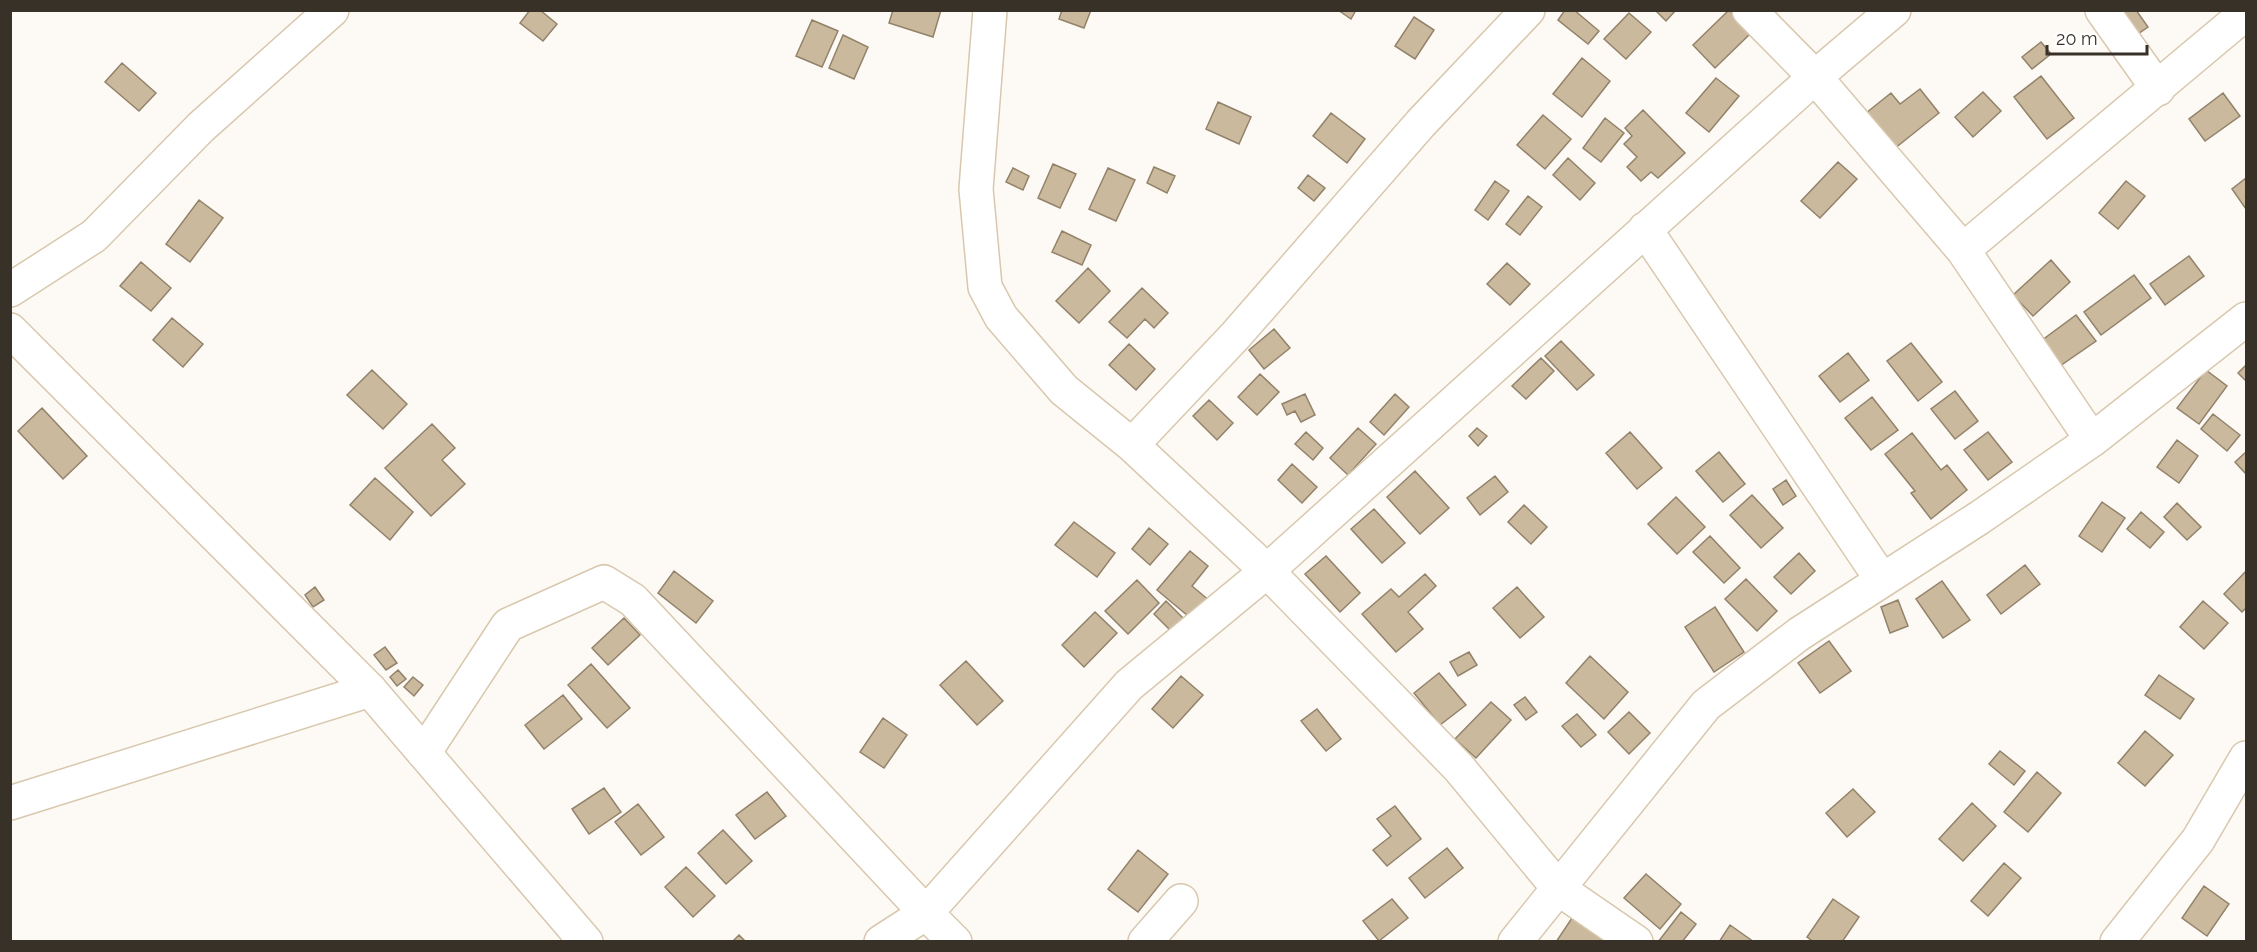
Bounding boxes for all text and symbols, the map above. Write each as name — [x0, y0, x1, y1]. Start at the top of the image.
scale bar — [2047, 18, 2148, 56]
text: 20 m — [2056, 28, 2098, 49]

